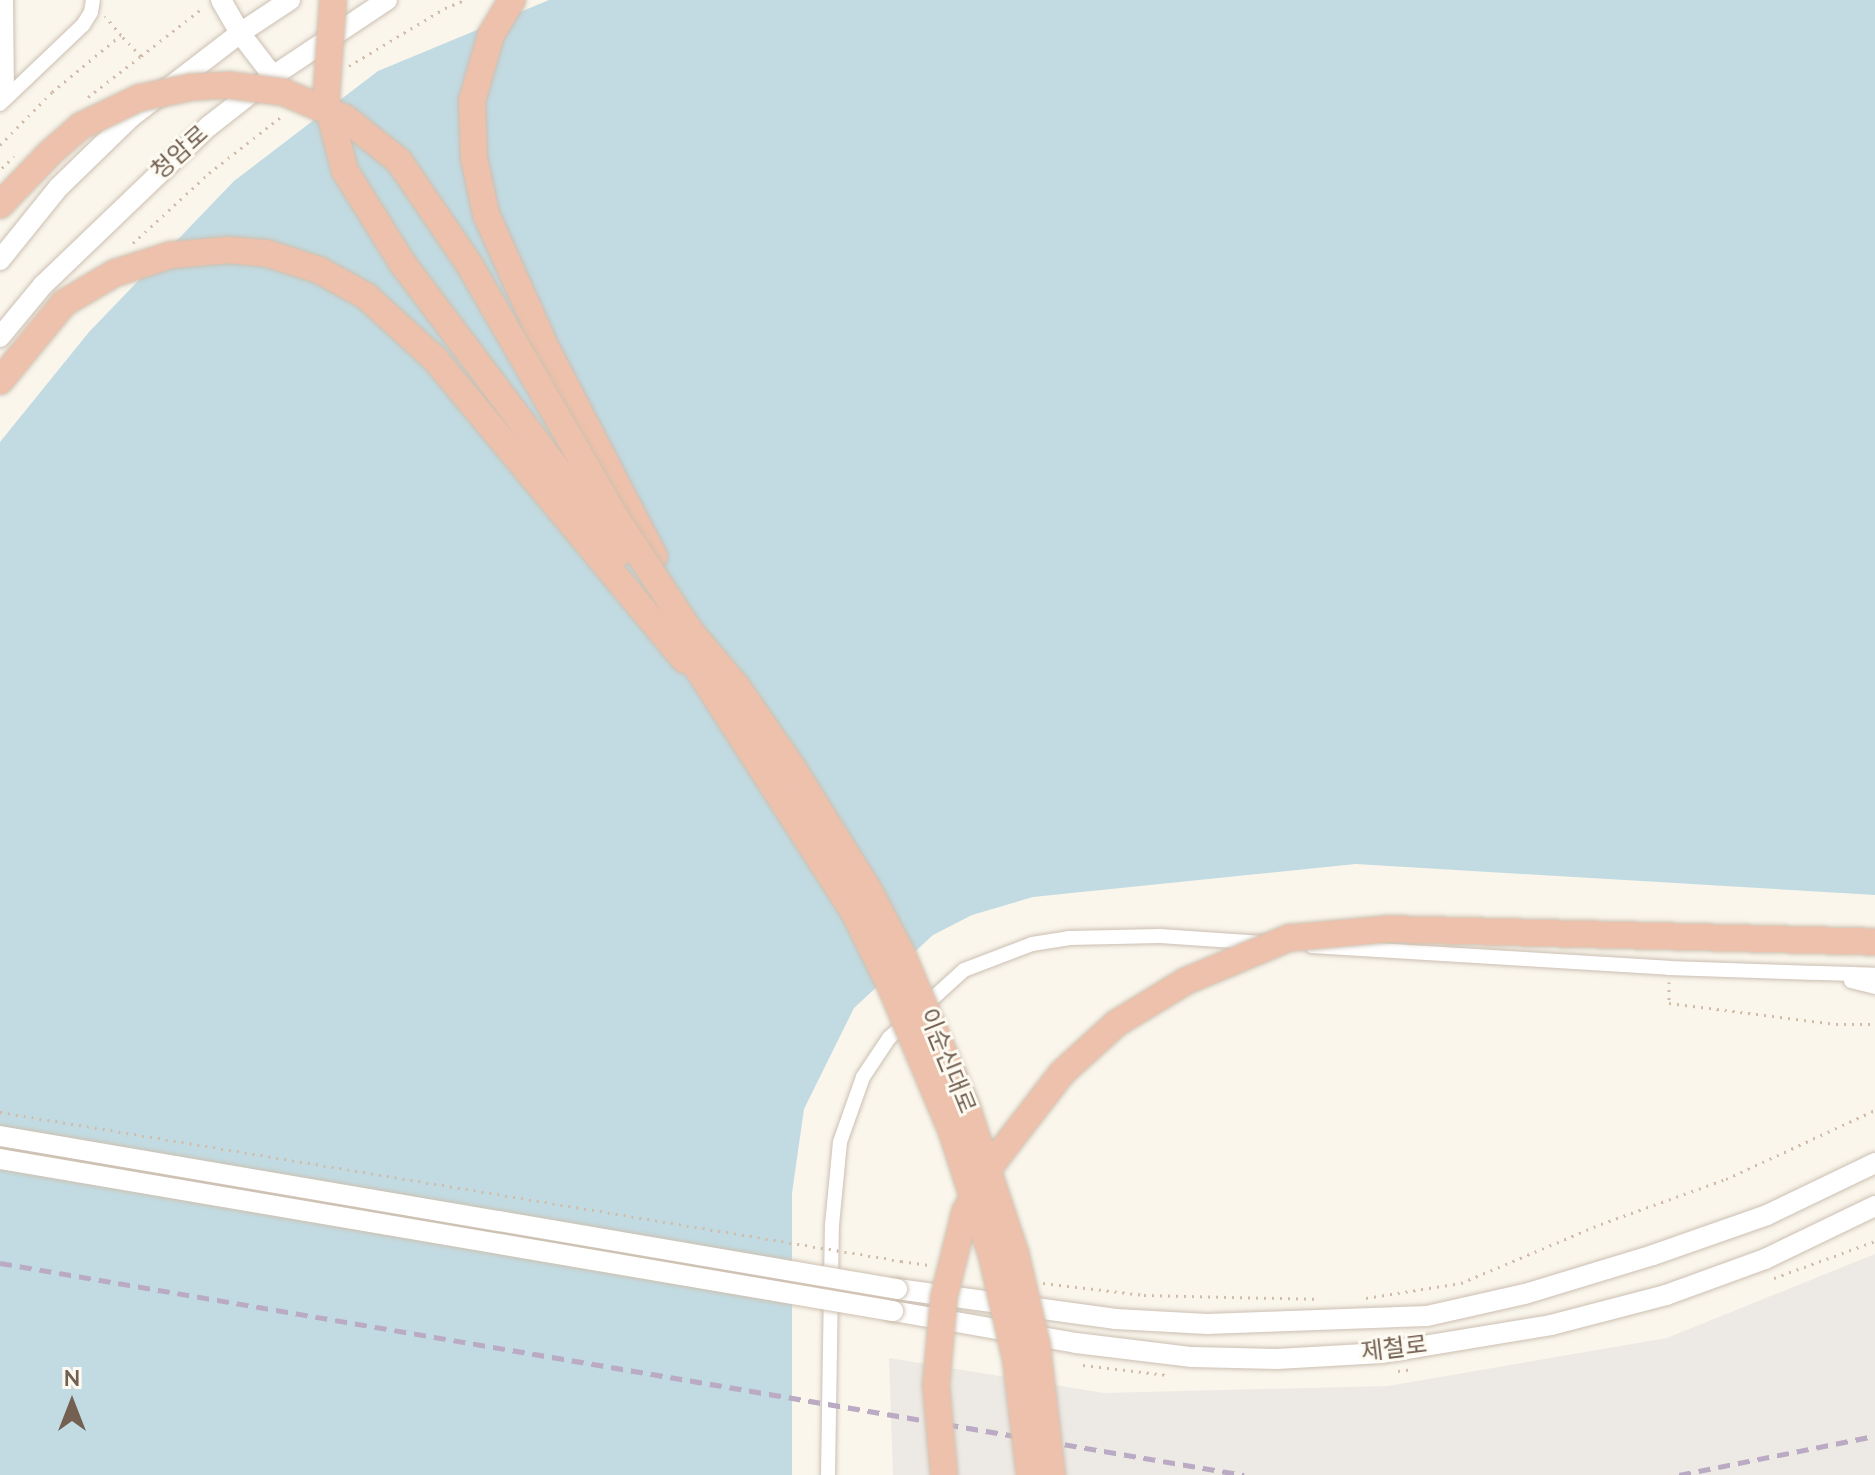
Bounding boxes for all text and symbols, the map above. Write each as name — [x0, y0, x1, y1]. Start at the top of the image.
street label: 청암로 — [146, 120, 214, 186]
street label: 이순신대로 — [913, 1004, 981, 1118]
street label: 제철로 — [1359, 1331, 1429, 1367]
north arrow — [32, 1363, 112, 1443]
text: N — [64, 1364, 80, 1394]

